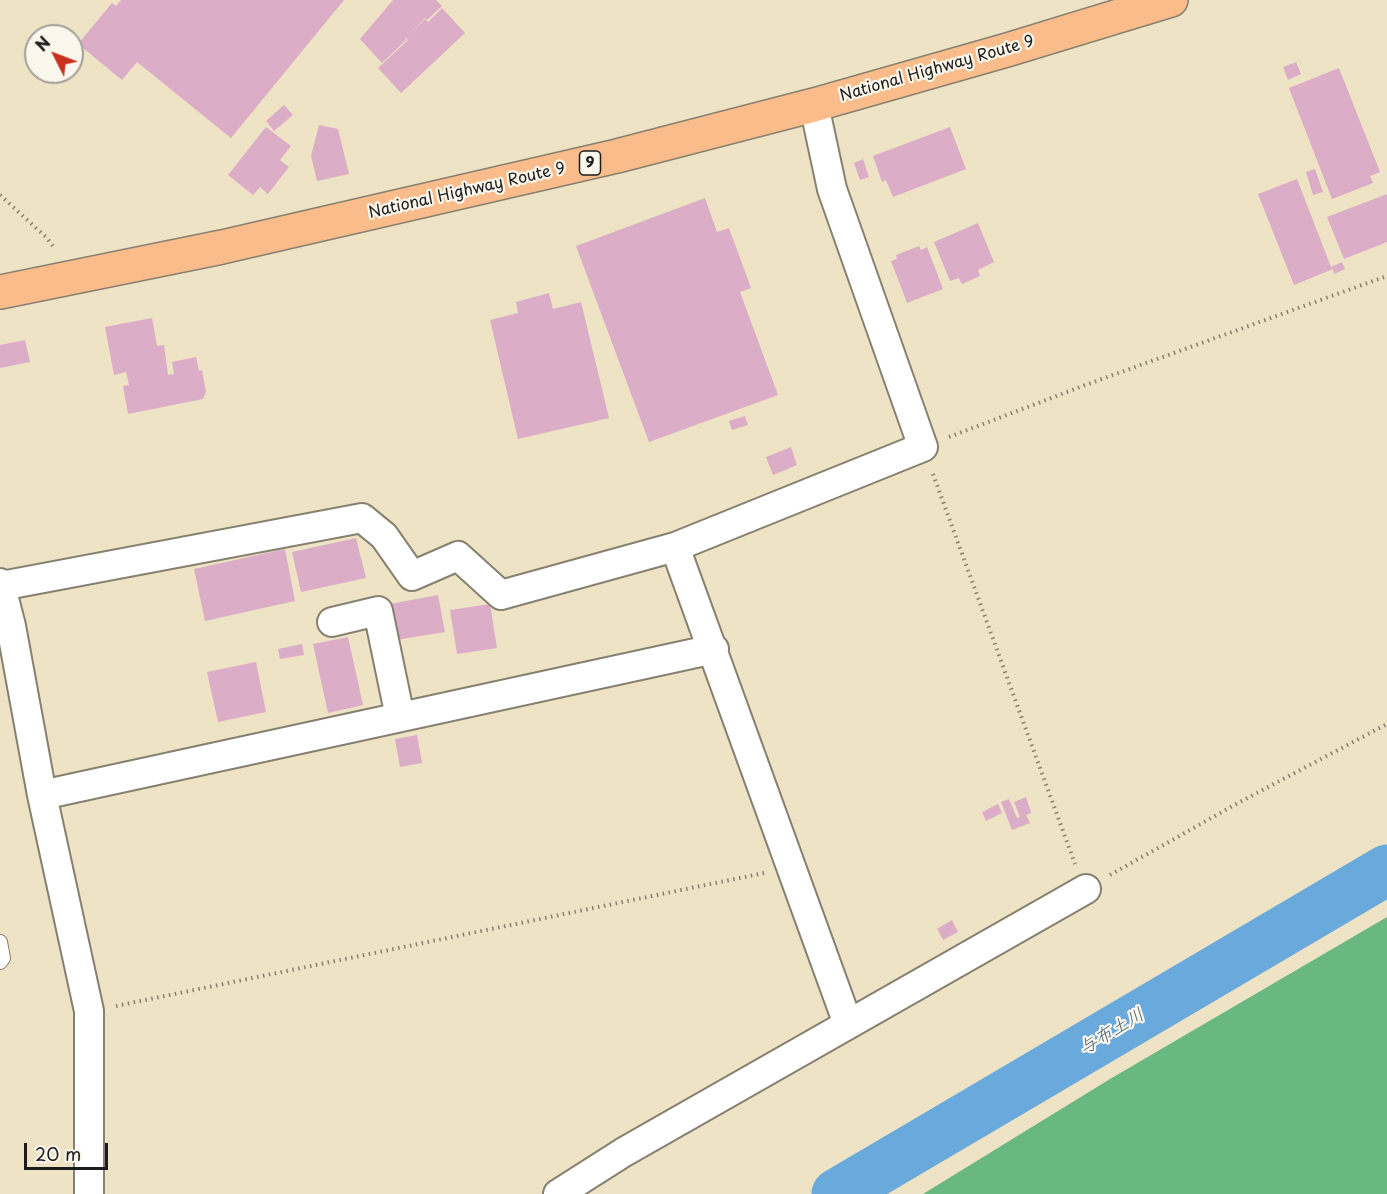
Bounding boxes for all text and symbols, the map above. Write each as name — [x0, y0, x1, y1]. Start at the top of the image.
north arrow — [24, 24, 84, 84]
text: N — [29, 31, 55, 56]
street label: National Highway Route 9 — [838, 32, 1036, 106]
road number: 9 — [580, 151, 600, 175]
street label: National Highway Route 9 — [367, 159, 567, 223]
water label: 与布土川 — [1076, 1004, 1148, 1060]
scale bar — [27, 1131, 111, 1169]
text: 20 m — [35, 1140, 81, 1167]

